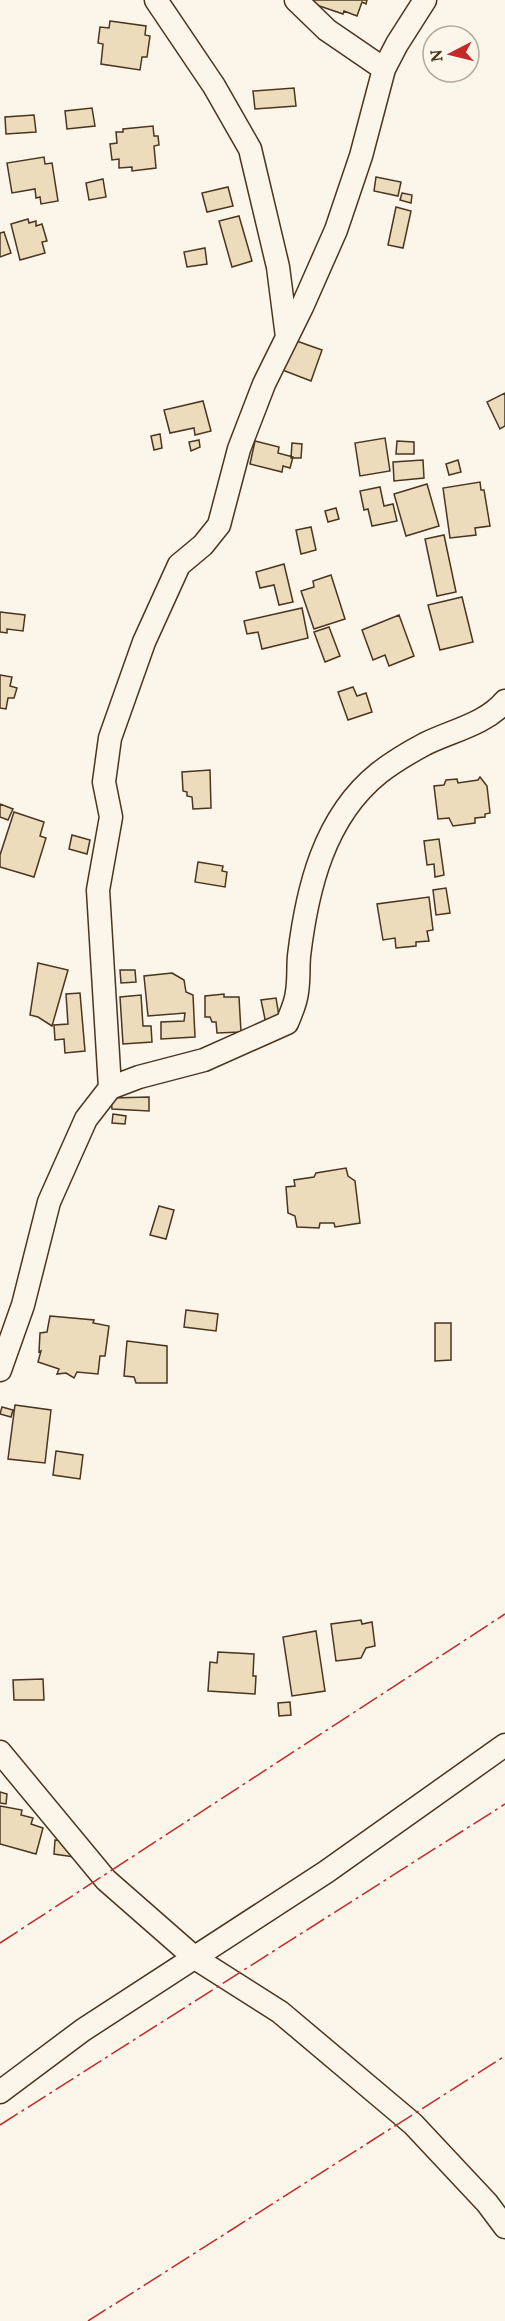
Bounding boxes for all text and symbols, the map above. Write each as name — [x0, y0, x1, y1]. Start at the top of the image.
north arrow — [421, 24, 481, 84]
text: N — [425, 48, 447, 63]

